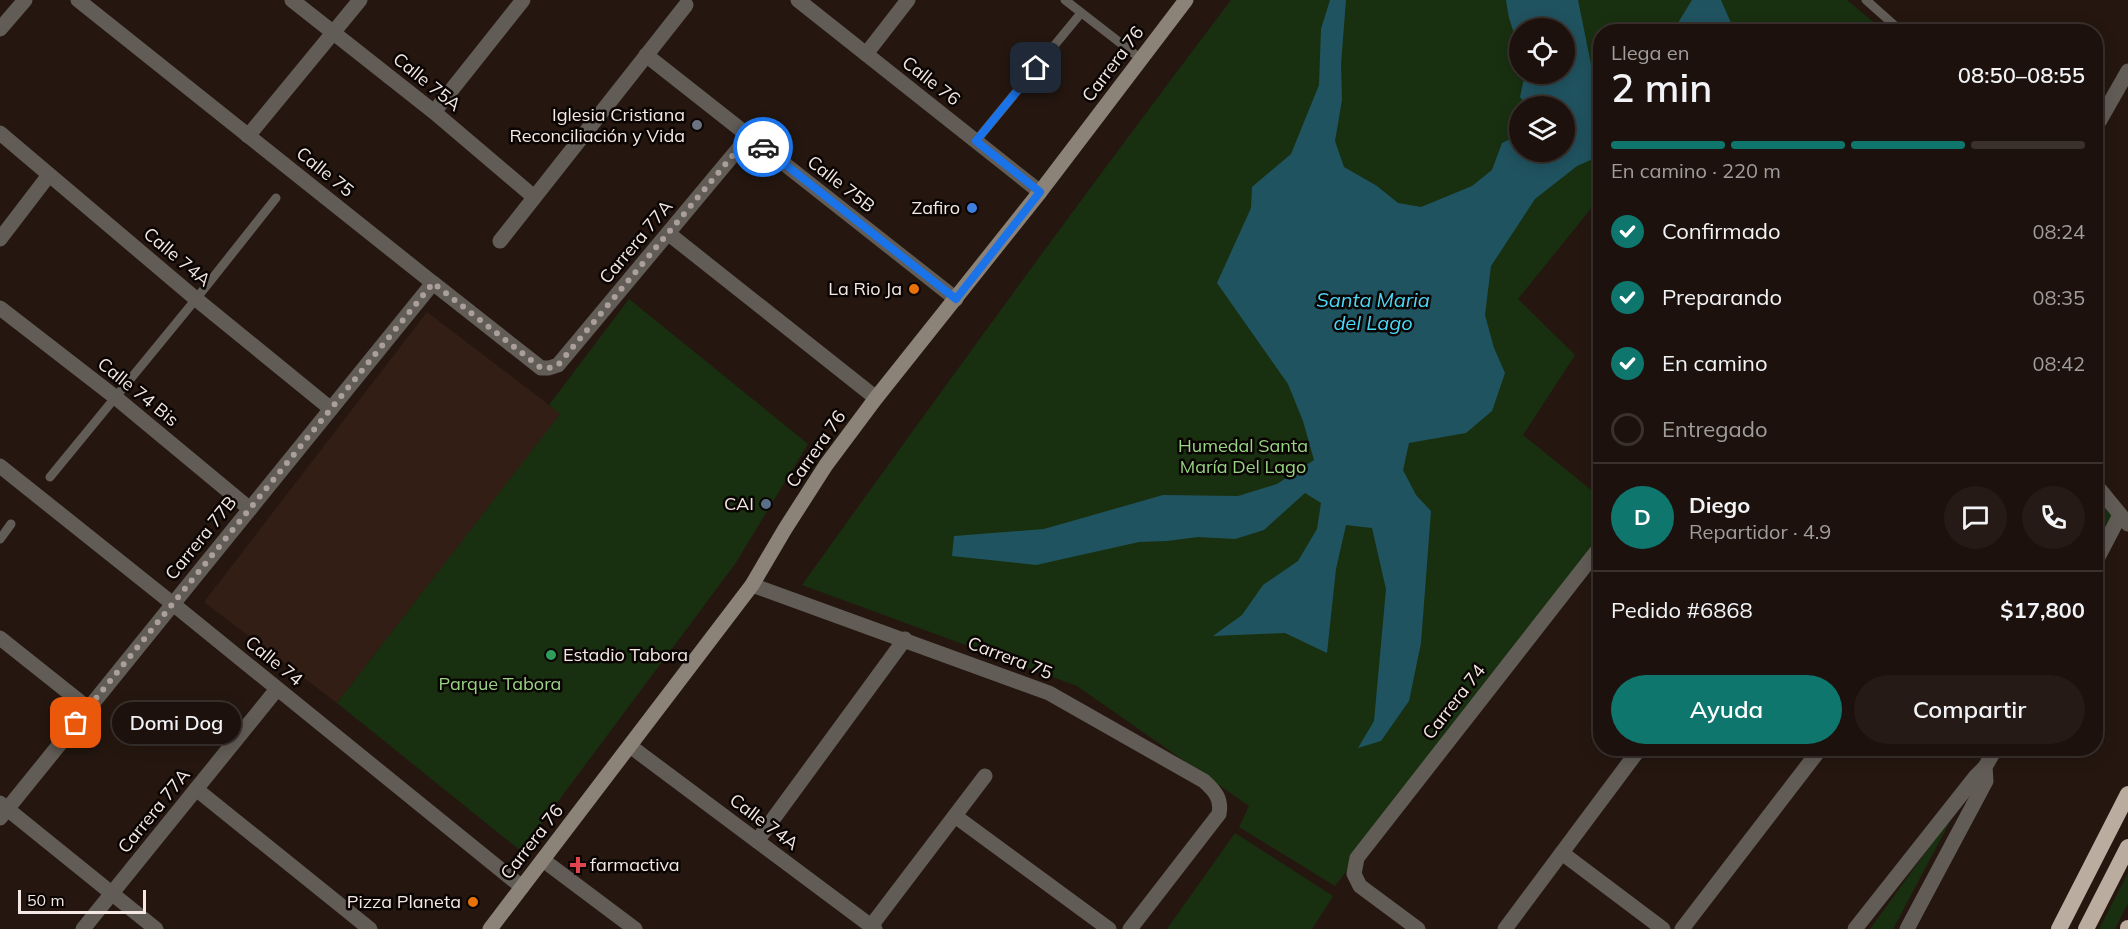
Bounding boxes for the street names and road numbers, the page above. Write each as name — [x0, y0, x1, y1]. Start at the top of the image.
street label: Carrera 76 — [1077, 21, 1149, 106]
street label: Calle 75A — [389, 47, 466, 116]
street label: Calle 76 — [898, 51, 965, 110]
street label: Calle 75 — [292, 141, 359, 202]
street label: Calle 75B — [803, 150, 880, 217]
street label: Carrera 77A — [594, 195, 677, 288]
street label: Calle 74A — [139, 222, 216, 291]
street label: Calle 74 Bis — [93, 352, 184, 431]
street label: Carrera 76 — [781, 406, 851, 492]
street label: Carrera 77B — [160, 491, 241, 584]
street label: Calle 74 — [241, 630, 308, 691]
street label: Carrera 75 — [964, 631, 1056, 684]
street label: Carrera 74 — [1417, 659, 1490, 744]
street label: Carrera 77A — [112, 764, 195, 858]
street label: Calle 74A — [725, 788, 803, 855]
street label: Carrera 76 — [495, 800, 568, 884]

